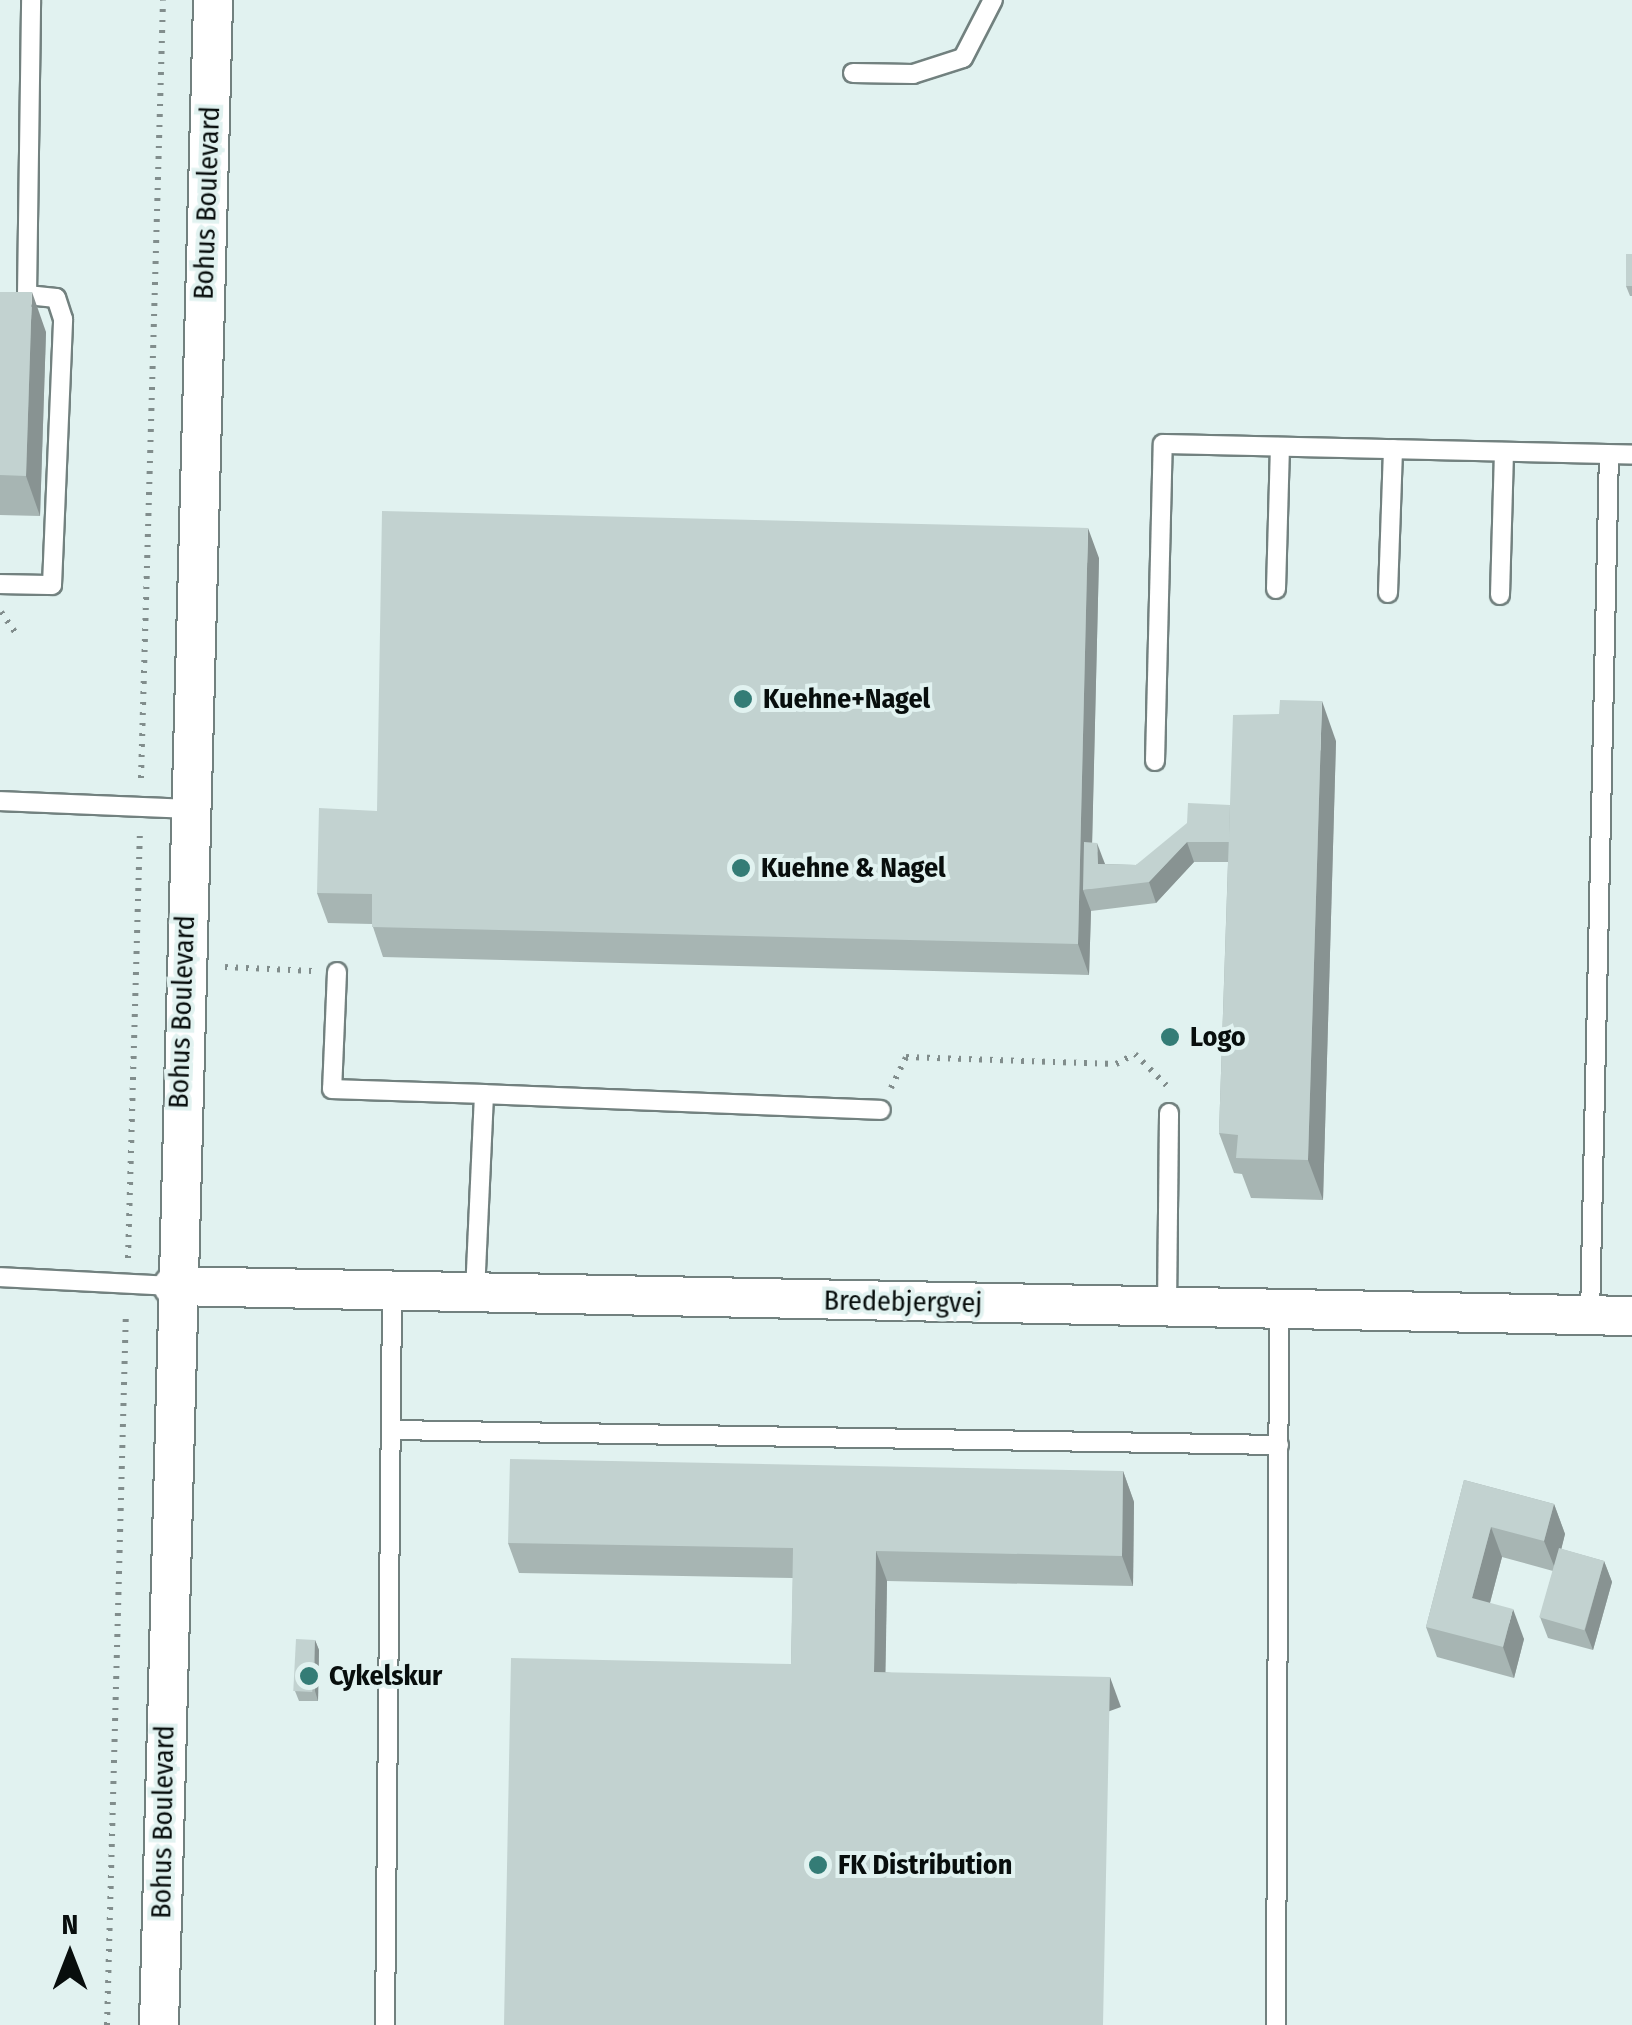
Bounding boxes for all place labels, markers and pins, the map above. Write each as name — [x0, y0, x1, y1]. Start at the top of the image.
place label: Kuehne+Nagel — [763, 682, 930, 716]
marker: Kuehne+Nagel — [732, 688, 754, 710]
place label: Kuehne & Nagel — [761, 851, 946, 885]
marker: Kuehne & Nagel — [730, 857, 752, 879]
place label: Logo — [1190, 1020, 1246, 1054]
marker: Logo — [1159, 1026, 1181, 1048]
place label: Cykelskur — [329, 1659, 442, 1693]
marker: Cykelskur — [298, 1665, 320, 1687]
place label: FK Distribution — [838, 1848, 1012, 1882]
marker: FK Distribution — [807, 1854, 829, 1876]

